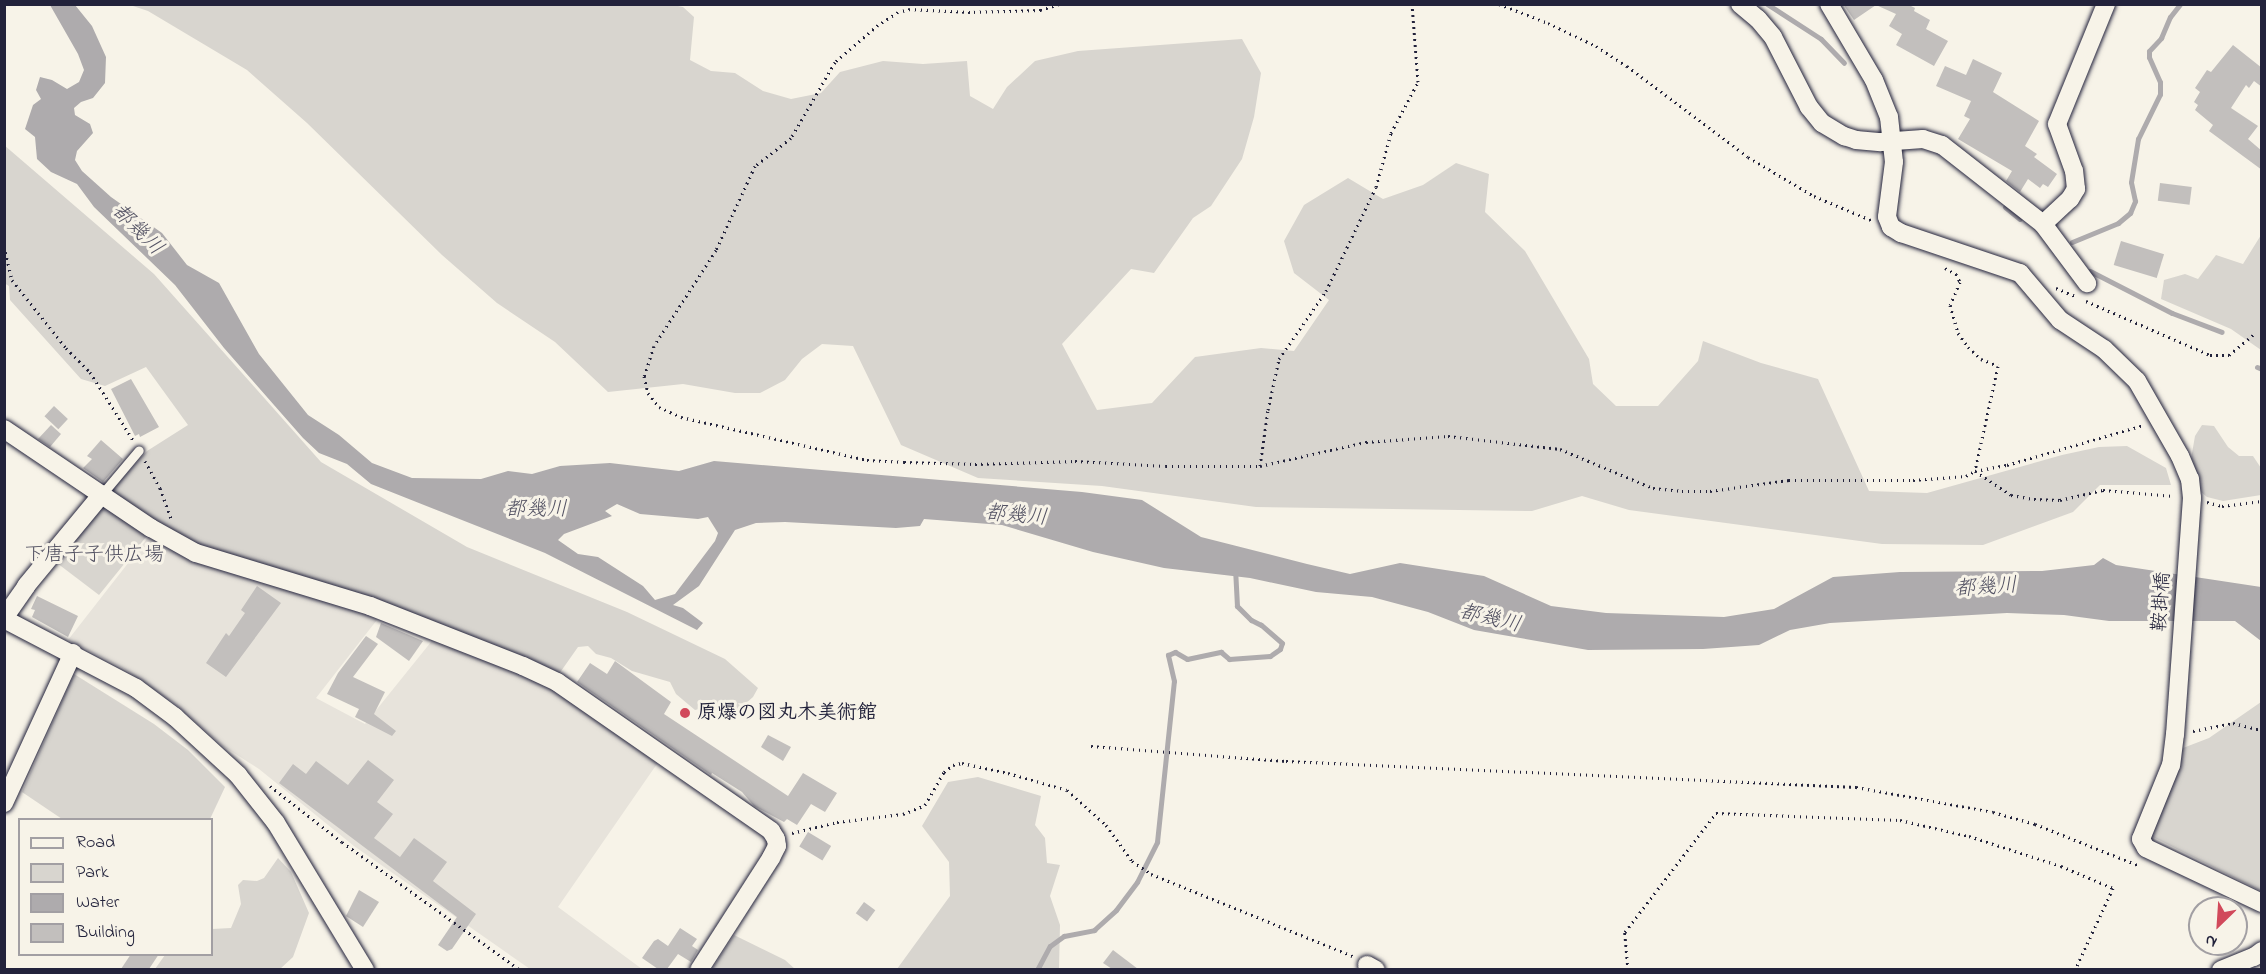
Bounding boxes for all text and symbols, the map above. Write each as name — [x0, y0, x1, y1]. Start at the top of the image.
water label: 都幾川 — [106, 199, 168, 261]
water label: 都幾川 — [505, 497, 567, 523]
water label: 都幾川 — [984, 501, 1048, 531]
park label: 下唐子子供広場 — [24, 543, 164, 567]
street label: 鞍掛橋 — [2148, 571, 2176, 633]
water label: 都幾川 — [1954, 573, 2018, 603]
water label: 都幾川 — [1456, 600, 1524, 638]
place label: 原爆の図丸木美術館 — [697, 701, 877, 725]
marker: 原爆の図丸木美術館 — [678, 706, 692, 720]
legend — [18, 818, 213, 956]
text: Road — [76, 830, 115, 856]
text: Park — [76, 860, 109, 886]
text: Water — [76, 890, 119, 916]
north arrow — [2188, 896, 2248, 956]
text: Building — [76, 920, 135, 946]
text: N — [2201, 927, 2221, 954]

